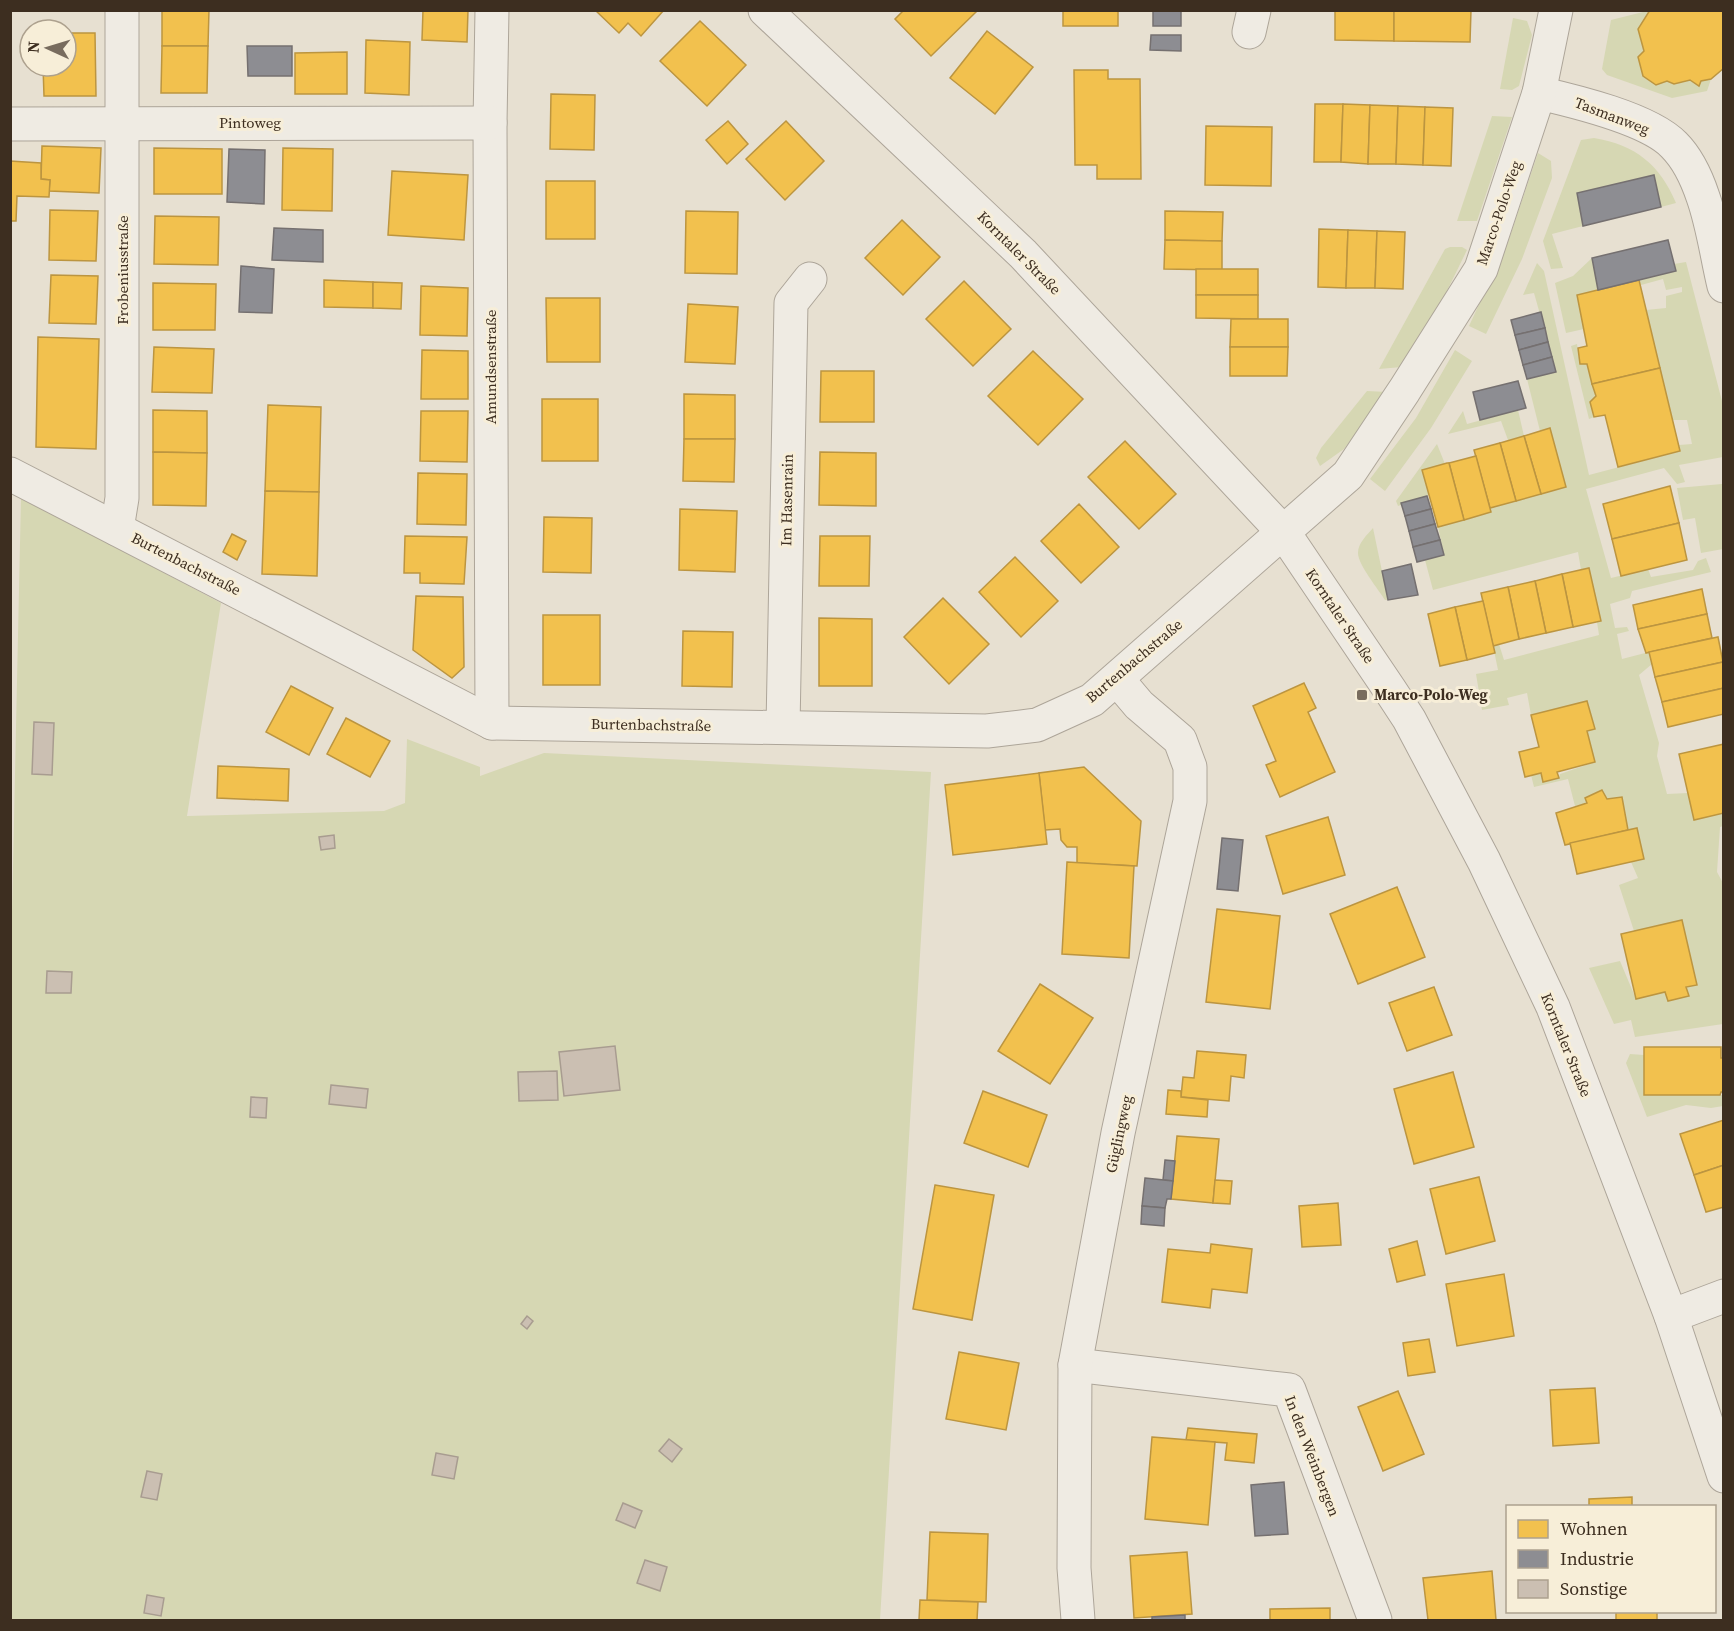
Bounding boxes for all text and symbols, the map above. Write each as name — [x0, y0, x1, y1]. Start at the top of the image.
north arrow — [18, 18, 78, 78]
text: N — [22, 40, 44, 54]
street label: Tasmanweg — [1572, 92, 1653, 140]
street label: Pintoweg — [219, 112, 281, 133]
street label: Marco-Polo-Weg — [1471, 158, 1526, 268]
street label: Korntaler Straße — [973, 206, 1066, 299]
street label: Frobeniusstraße — [112, 215, 133, 325]
street label: Amundsenstraße — [480, 309, 501, 424]
street label: Im Hasenrain — [775, 454, 798, 546]
street label: Burtenbachstraße — [128, 527, 245, 600]
street label: Korntaler Straße — [1301, 564, 1380, 668]
street label: Burtenbachstraße — [1081, 614, 1187, 707]
place label: Marco-Polo-Weg — [1374, 684, 1488, 705]
marker: Marco-Polo-Weg — [1355, 688, 1369, 702]
street label: Burtenbachstraße — [591, 713, 712, 736]
street label: Korntaler Straße — [1536, 990, 1597, 1100]
street label: Güglingweg — [1100, 1093, 1137, 1175]
street label: In den Weinbergen — [1280, 1392, 1345, 1519]
legend — [1506, 1505, 1716, 1613]
text: Wohnen — [1560, 1516, 1628, 1541]
text: Industrie — [1560, 1546, 1634, 1571]
text: Sonstige — [1560, 1576, 1627, 1601]

